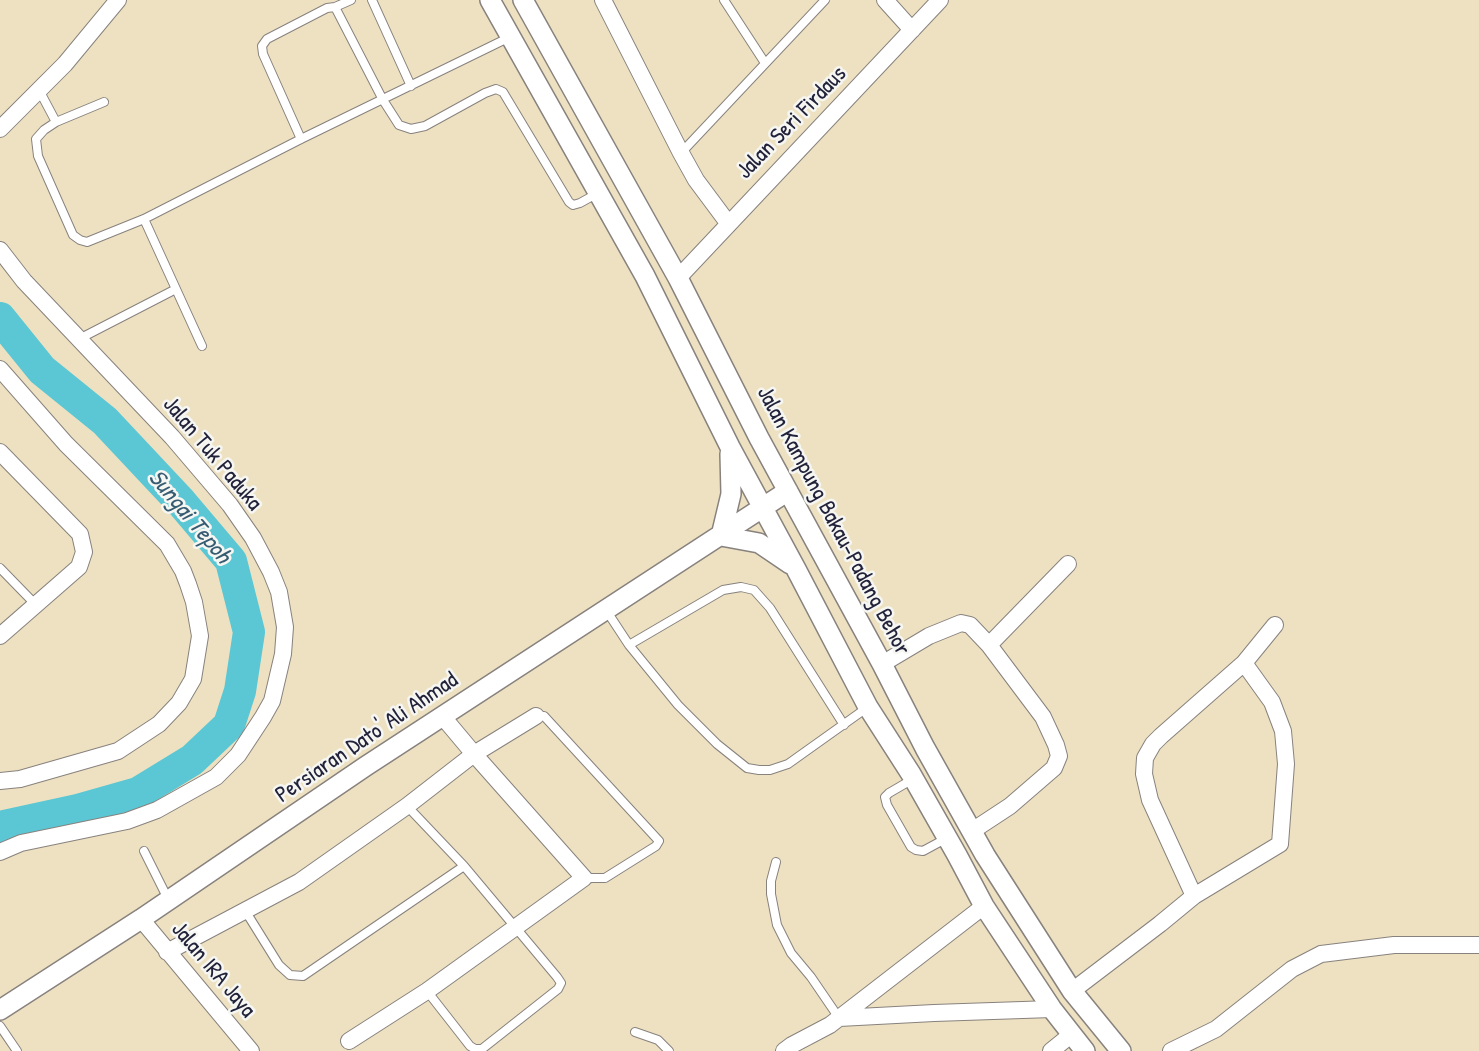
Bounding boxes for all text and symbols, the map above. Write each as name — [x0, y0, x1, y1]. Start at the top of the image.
street label: Jalan Seri Firdaus — [731, 61, 853, 185]
street label: Jalan Kampung Bakau-Padang Behor — [750, 382, 916, 660]
street label: Jalan Tuk Paduka — [156, 392, 268, 516]
water label: Sungai Tepoh — [142, 464, 236, 570]
street label: Persiaran Dato' Ali Ahmad — [271, 667, 463, 809]
street label: Jalan IRA Jaya — [165, 916, 261, 1024]

